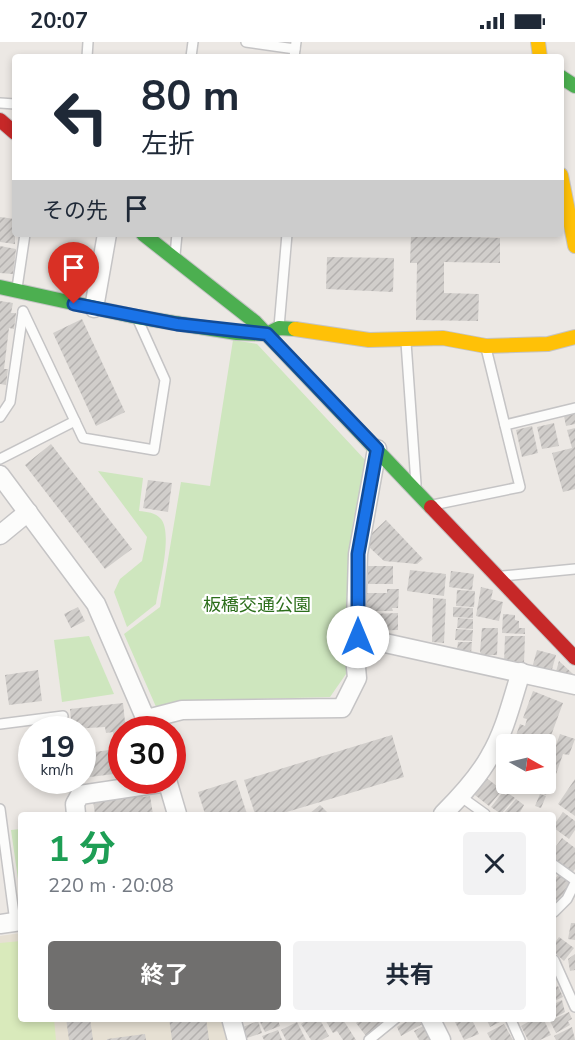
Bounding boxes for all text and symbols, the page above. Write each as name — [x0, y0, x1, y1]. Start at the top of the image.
text: 20:07 — [30, 6, 88, 36]
text: 80 m — [141, 68, 240, 125]
icon: left — [42, 78, 120, 156]
text: 左折 — [141, 126, 195, 163]
icon: arrive — [120, 192, 153, 225]
text: その先 — [42, 196, 108, 226]
pin — [48, 242, 99, 304]
icon: arrive — [57, 251, 90, 284]
park label: 板橋交通公園 — [203, 593, 311, 617]
position arrow — [326, 605, 390, 669]
speed limit sign: 30 — [108, 716, 186, 794]
text: 19 — [39, 727, 75, 768]
north arrow — [496, 734, 556, 794]
map controls — [496, 734, 556, 794]
text: km/h — [40, 760, 74, 780]
text: 1 分 — [48, 825, 115, 874]
button: close — [463, 832, 526, 895]
text: 220 m · 20:08 — [48, 872, 174, 899]
button: 終了 — [48, 941, 281, 1010]
button: 共有 — [293, 941, 526, 1010]

